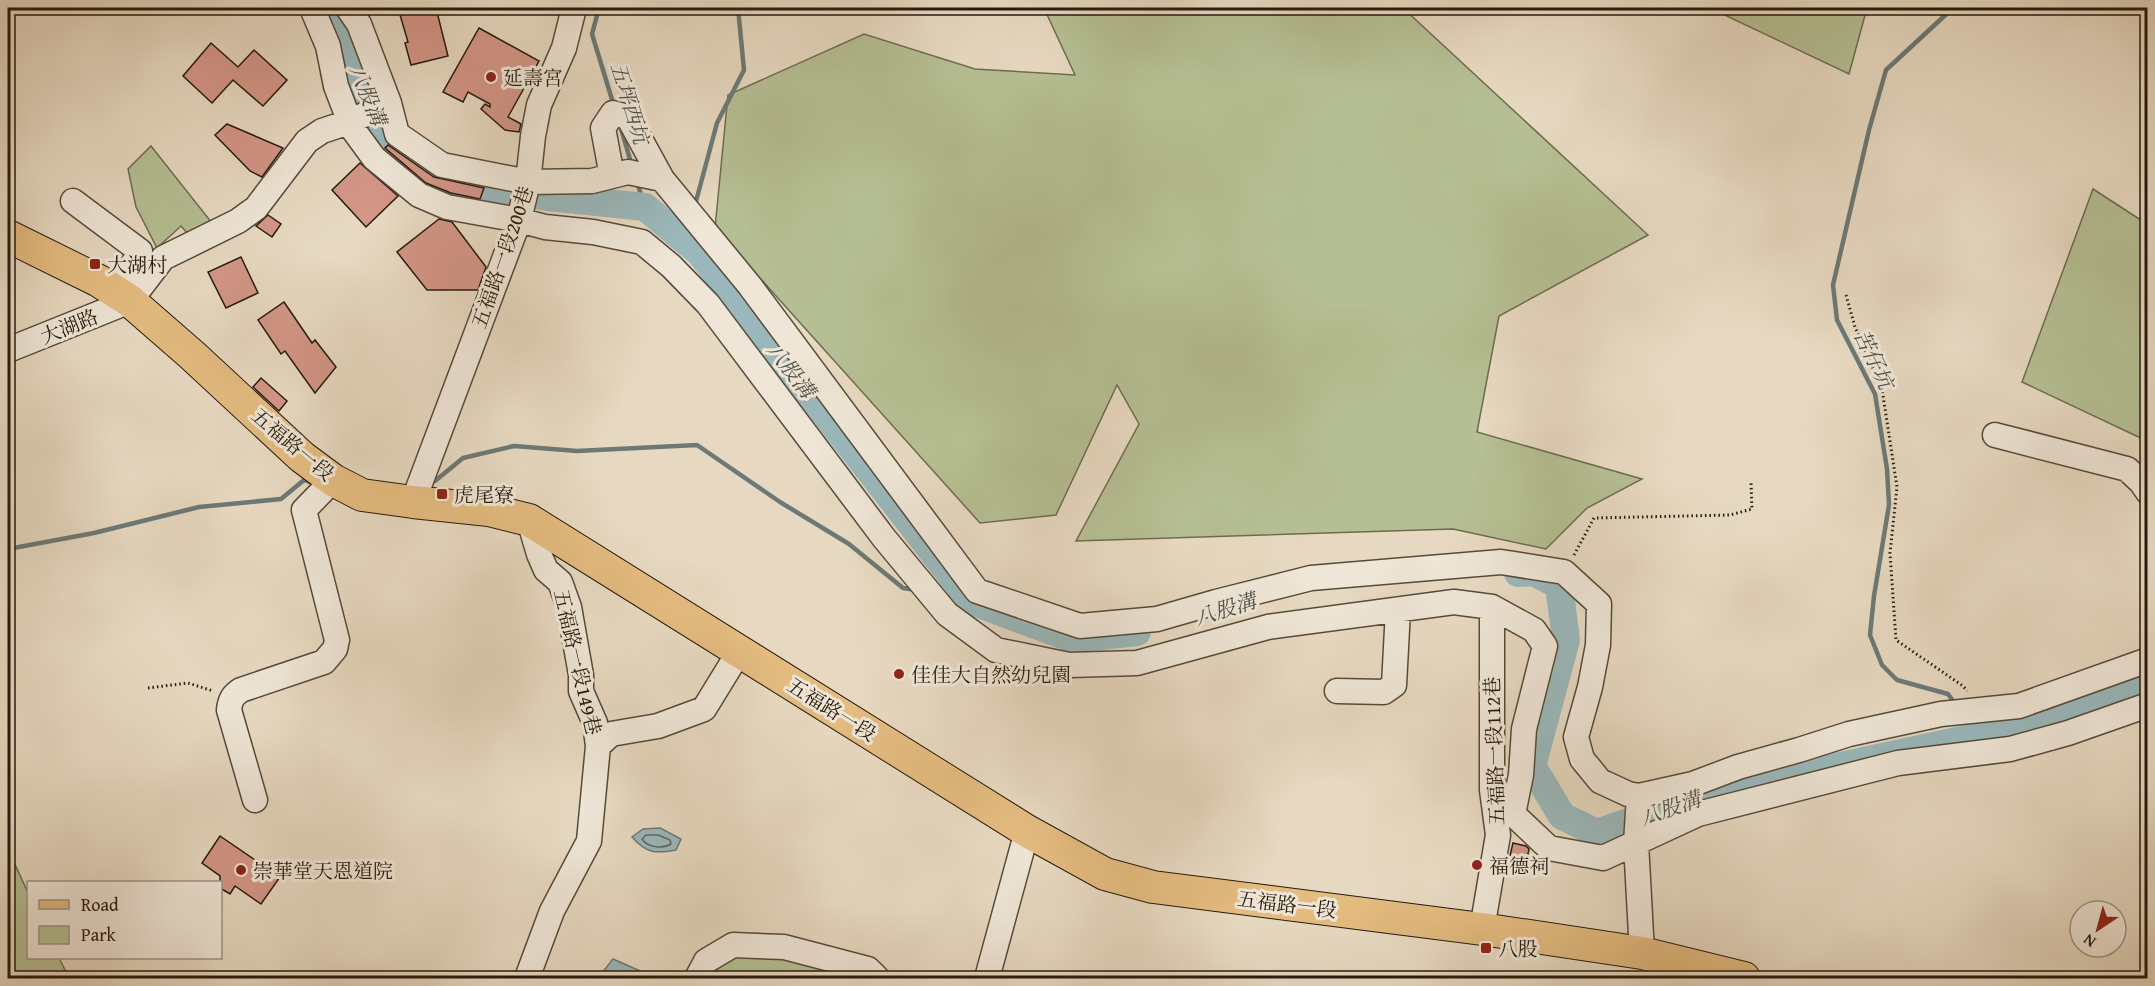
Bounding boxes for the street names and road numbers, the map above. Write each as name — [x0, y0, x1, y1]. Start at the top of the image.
street label: 五福路一段200巷 — [464, 182, 540, 332]
street label: 大湖路 — [36, 301, 102, 351]
street label: 五福路一段 — [245, 401, 341, 487]
street label: 五福路一段149巷 — [547, 586, 609, 738]
street label: 五福路一段 — [782, 670, 882, 748]
street label: 五福路一段112巷 — [1477, 676, 1511, 826]
street label: 五福路一段 — [1236, 884, 1338, 924]

